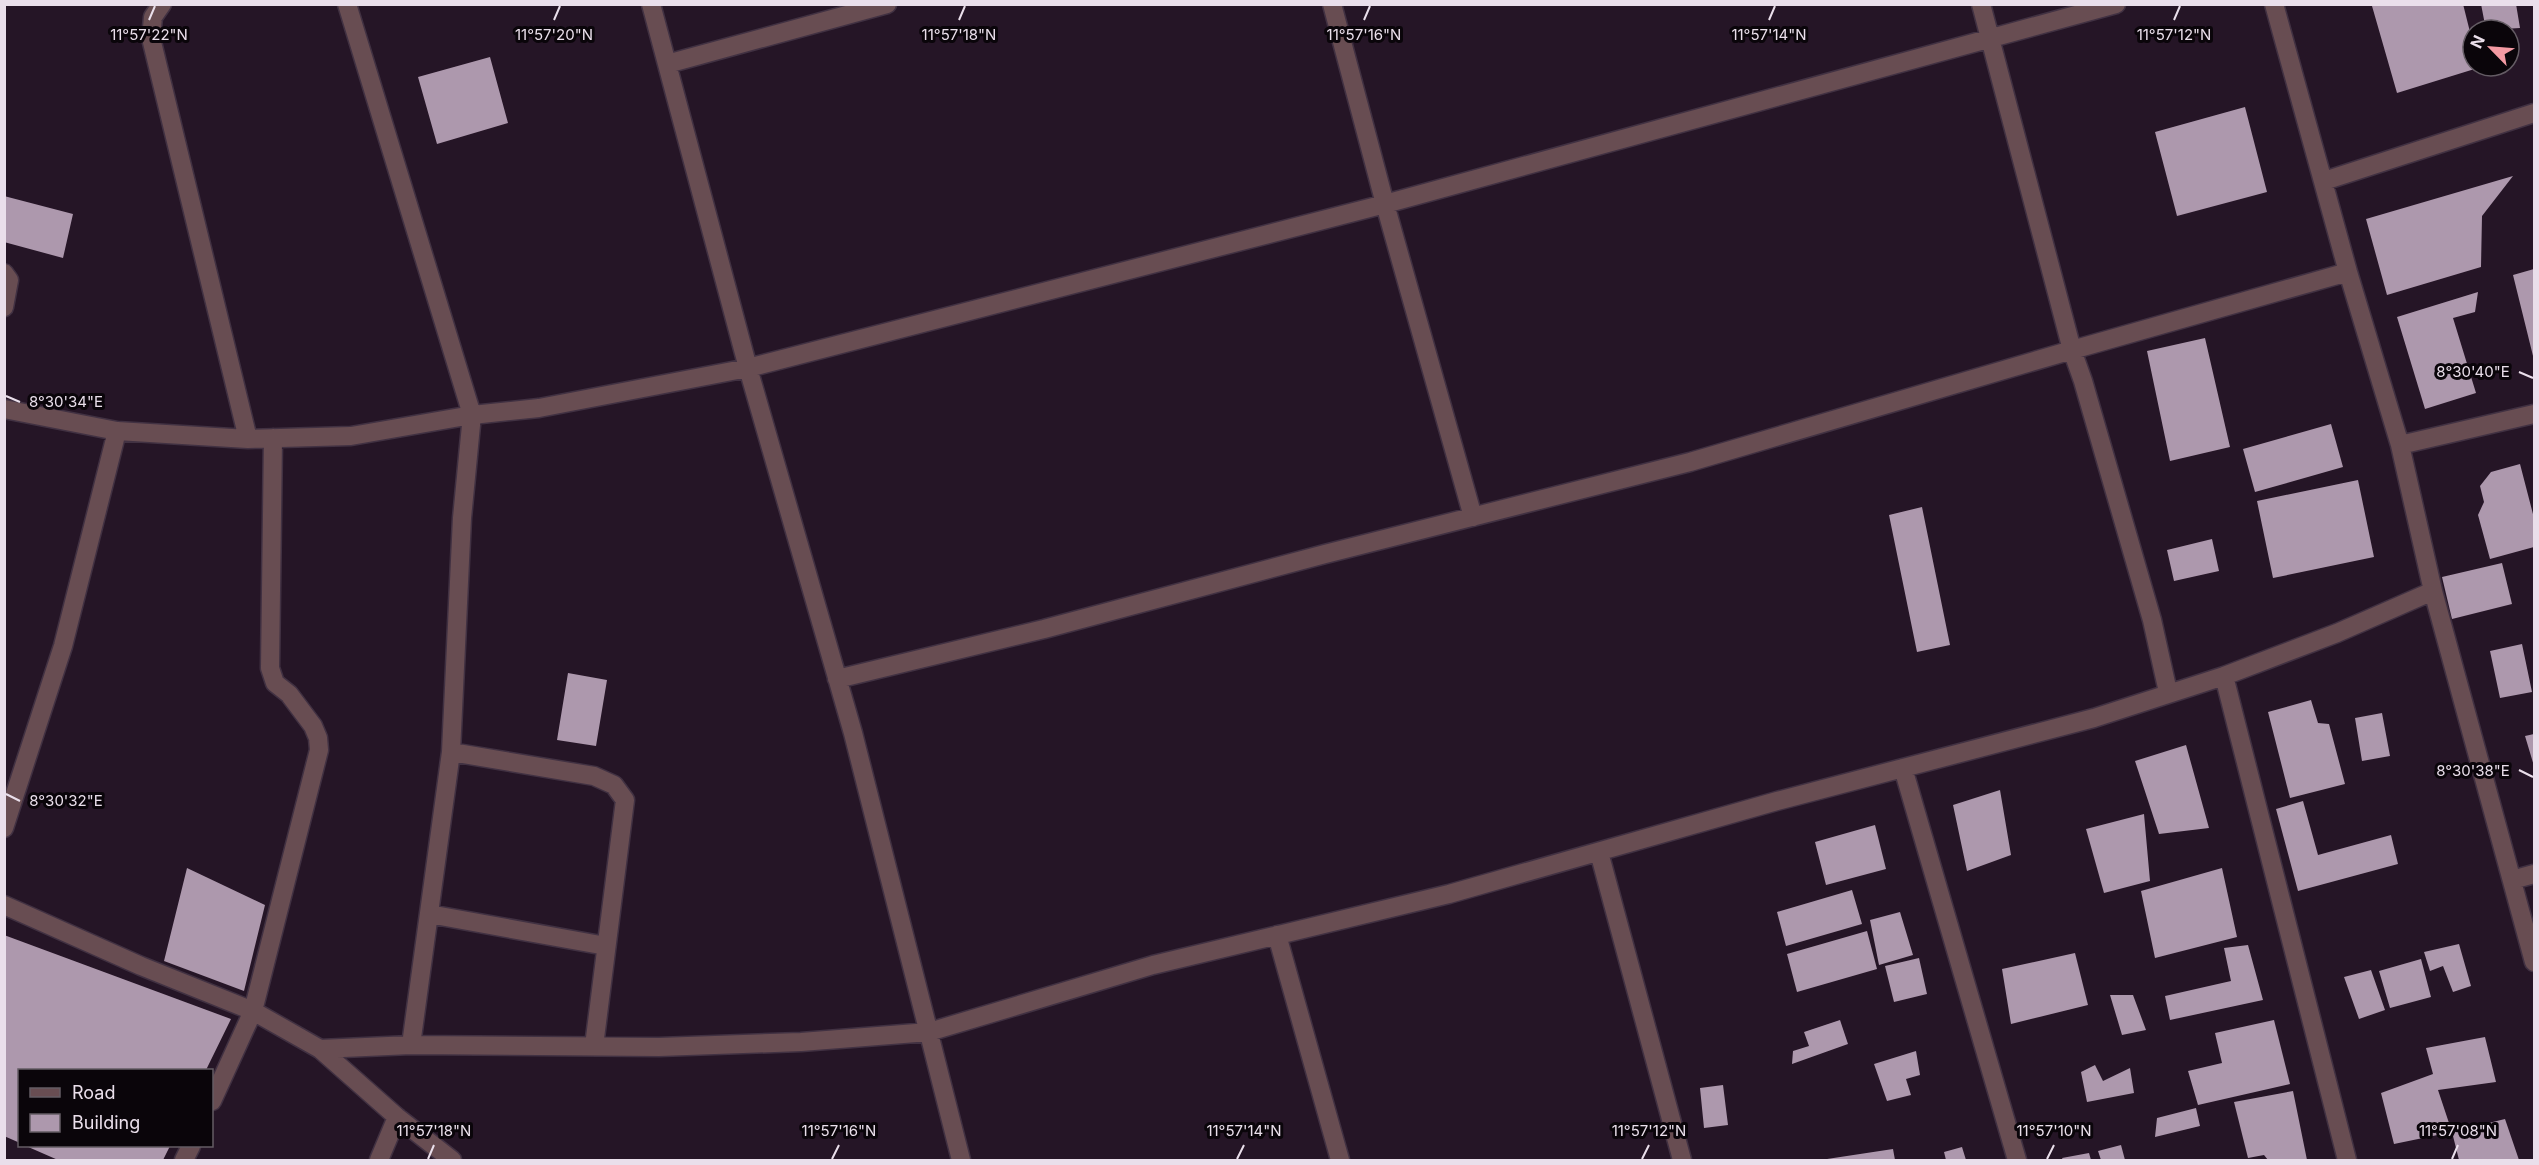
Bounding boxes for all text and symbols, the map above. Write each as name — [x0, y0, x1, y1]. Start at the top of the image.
north arrow — [2461, 18, 2521, 78]
text: 11°57'22"N — [110, 25, 188, 44]
text: 11°57'20"N — [515, 25, 593, 44]
text: 11°57'18"N — [922, 25, 996, 44]
text: 11°57'16"N — [1327, 25, 1401, 44]
text: 11°57'14"N — [1731, 25, 1807, 44]
text: 11°57'12"N — [2137, 25, 2211, 44]
text: N — [2466, 32, 2489, 51]
text: 8°30'40"E — [2436, 362, 2510, 381]
text: 8°30'34"E — [29, 392, 103, 411]
text: 8°30'38"E — [2436, 761, 2510, 780]
text: 8°30'32"E — [29, 791, 103, 810]
legend — [18, 1069, 213, 1147]
text: Road — [72, 1082, 115, 1103]
text: Building — [72, 1112, 140, 1133]
text: 11°57'18"N — [397, 1121, 471, 1140]
text: 11°57'16"N — [802, 1121, 876, 1140]
text: 11°57'14"N — [1206, 1121, 1282, 1140]
text: 11°57'12"N — [1612, 1121, 1686, 1140]
text: 11°57'10"N — [2017, 1121, 2092, 1140]
text: 11°57'08"N — [2419, 1121, 2497, 1140]

